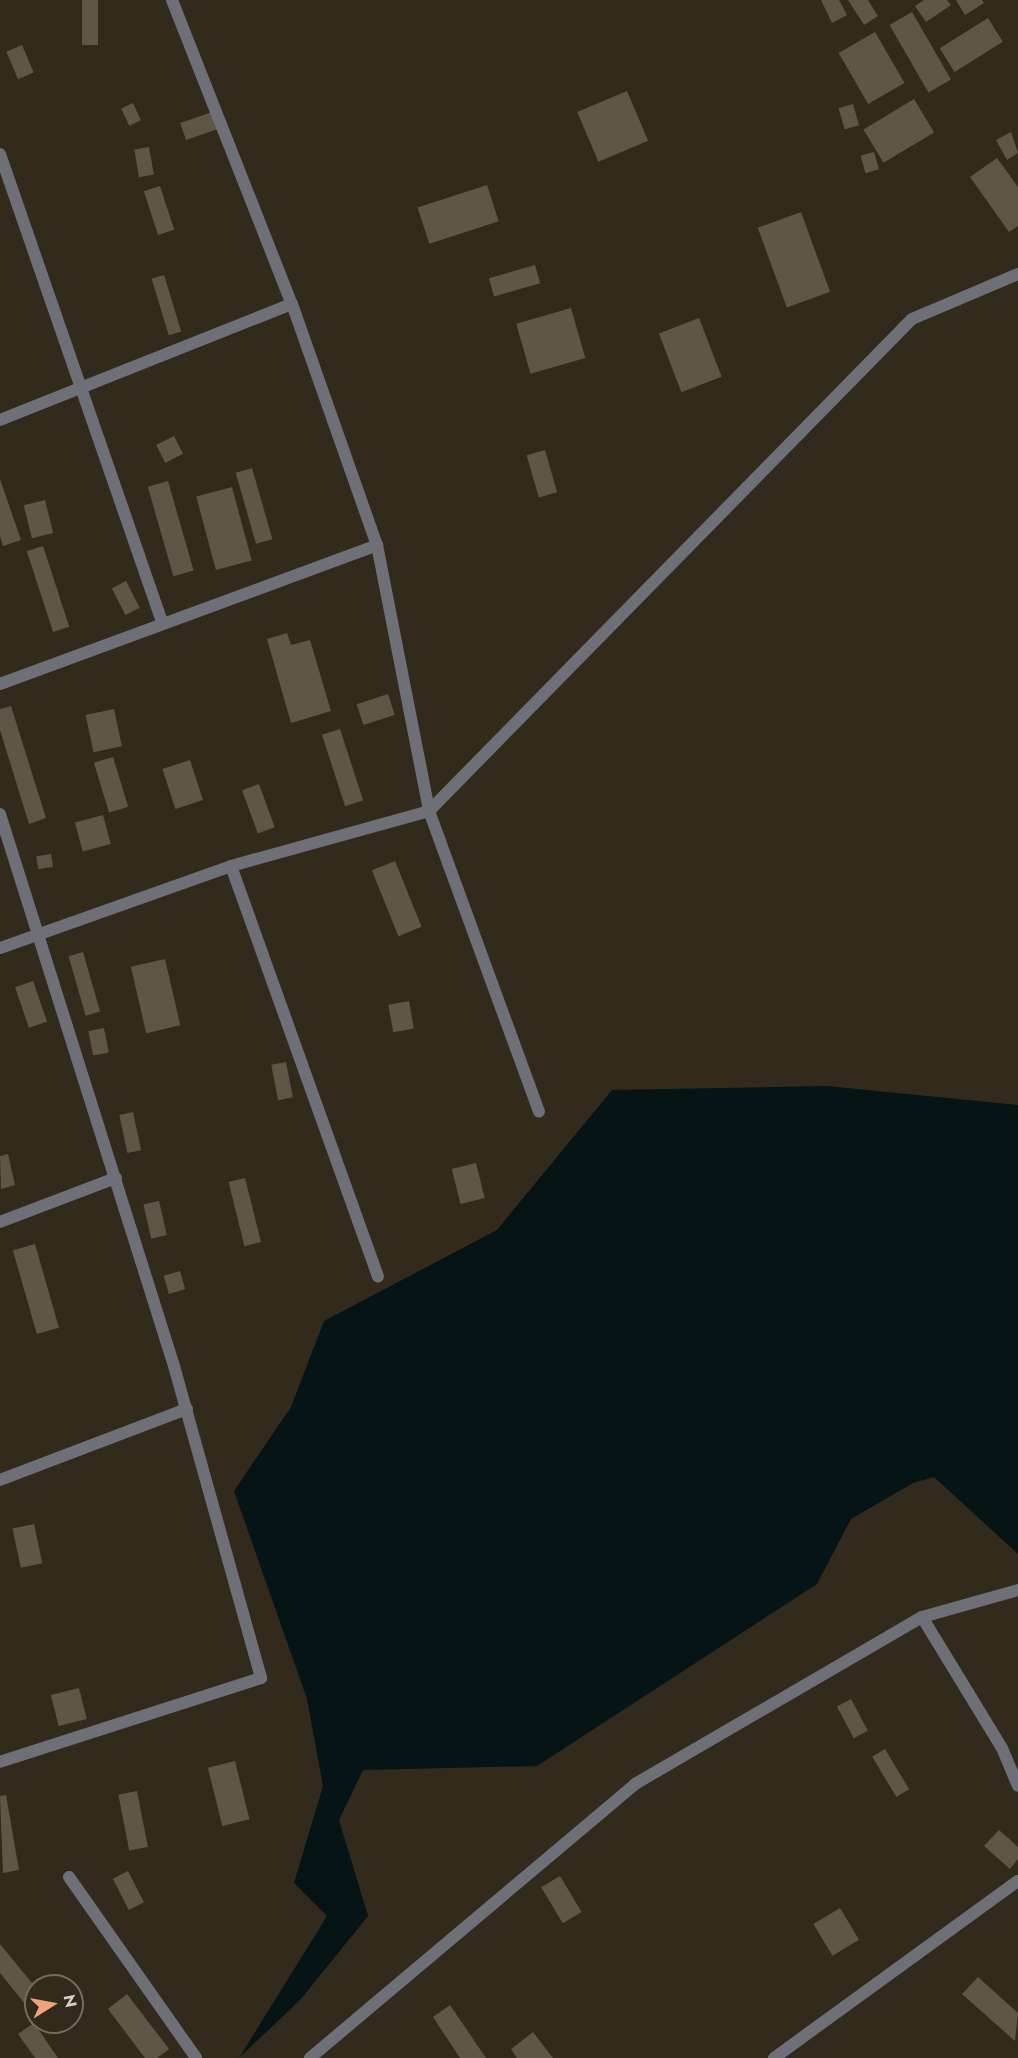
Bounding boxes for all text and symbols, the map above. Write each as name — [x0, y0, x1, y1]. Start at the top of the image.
north arrow — [24, 1974, 84, 2034]
text: N — [58, 1992, 83, 2009]

